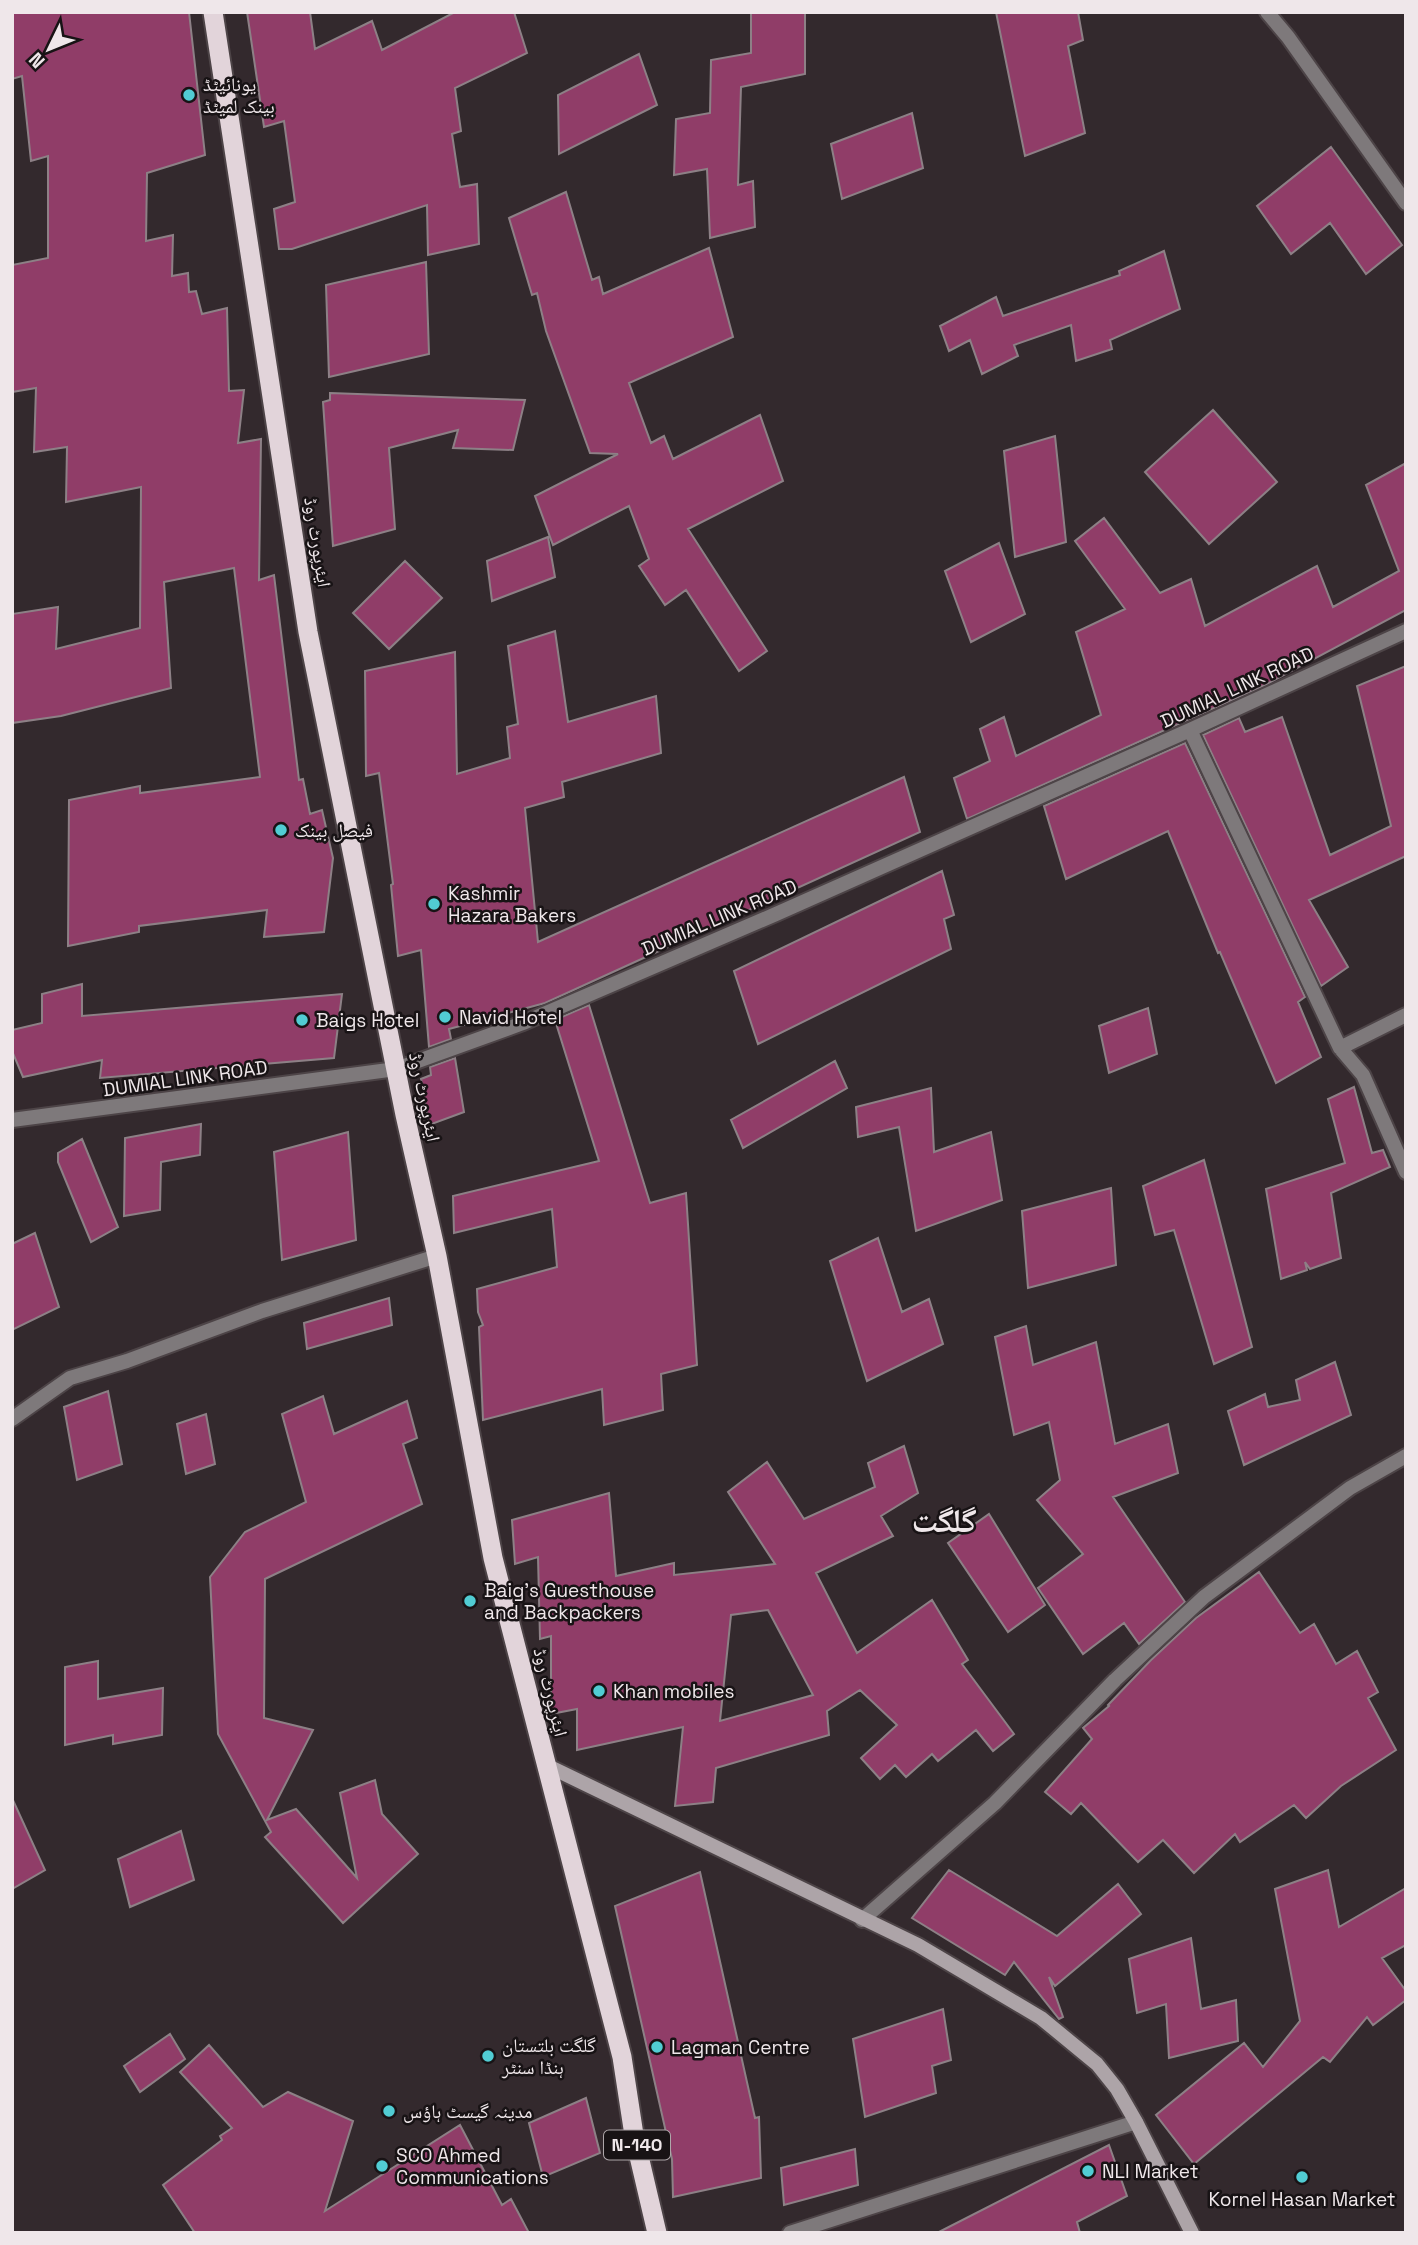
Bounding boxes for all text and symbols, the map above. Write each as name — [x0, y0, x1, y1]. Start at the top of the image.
north arrow — [14, 14, 84, 84]
text: N — [23, 47, 50, 73]
place label: یونائیٹڈ بینک لمیٹڈ — [203, 72, 275, 119]
marker: یونائیٹڈ بینک لمیٹڈ — [181, 87, 197, 103]
street label: ایئرپورٹ روڈ — [298, 495, 337, 589]
street label: DUMIAL LINK ROAD — [1157, 641, 1318, 734]
place label: فیصل بینک — [295, 818, 373, 843]
marker: فیصل بینک — [273, 822, 289, 838]
street label: DUMIAL LINK ROAD — [638, 873, 801, 961]
place label: Kashmir Hazara Bakers — [448, 881, 576, 928]
marker: Kashmir Hazara Bakers — [426, 896, 442, 912]
place label: Navid Hotel — [459, 1005, 562, 1030]
place label: Baigs Hotel — [316, 1008, 419, 1033]
marker: Navid Hotel — [437, 1009, 453, 1025]
marker: Baigs Hotel — [294, 1012, 310, 1028]
street label: ایئرپورٹ روڈ — [403, 1050, 446, 1144]
street label: DUMIAL LINK ROAD — [101, 1055, 269, 1102]
district label: گلگت — [911, 1500, 977, 1542]
place label: Baig's Guesthouse and Backpackers — [484, 1578, 654, 1625]
marker: Baig's Guesthouse and Backpackers — [462, 1593, 478, 1609]
street label: ایئرپورٹ روڈ — [527, 1645, 574, 1739]
place label: Khan mobiles — [613, 1679, 735, 1704]
marker: Khan mobiles — [591, 1683, 607, 1699]
place label: گلگت بلتستان ہنڈا سنٹر — [501, 2033, 596, 2080]
place label: Lagman Centre — [671, 2035, 810, 2060]
marker: Lagman Centre — [649, 2039, 665, 2055]
marker: گلگت بلتستان ہنڈا سنٹر — [480, 2048, 496, 2064]
place label: مدینہ گیسٹ ہاؤس — [403, 2099, 532, 2124]
marker: مدینہ گیسٹ ہاؤس — [381, 2103, 397, 2119]
road number: N-140 — [604, 2130, 670, 2160]
place label: SCO Ahmed Communications — [396, 2143, 549, 2190]
marker: SCO Ahmed Communications — [374, 2158, 390, 2174]
place label: NLI Market — [1102, 2159, 1198, 2184]
marker: NLI Market — [1080, 2163, 1096, 2179]
marker: Kornel Hasan Market — [1294, 2169, 1310, 2185]
place label: Kornel Hasan Market — [1208, 2187, 1396, 2212]

